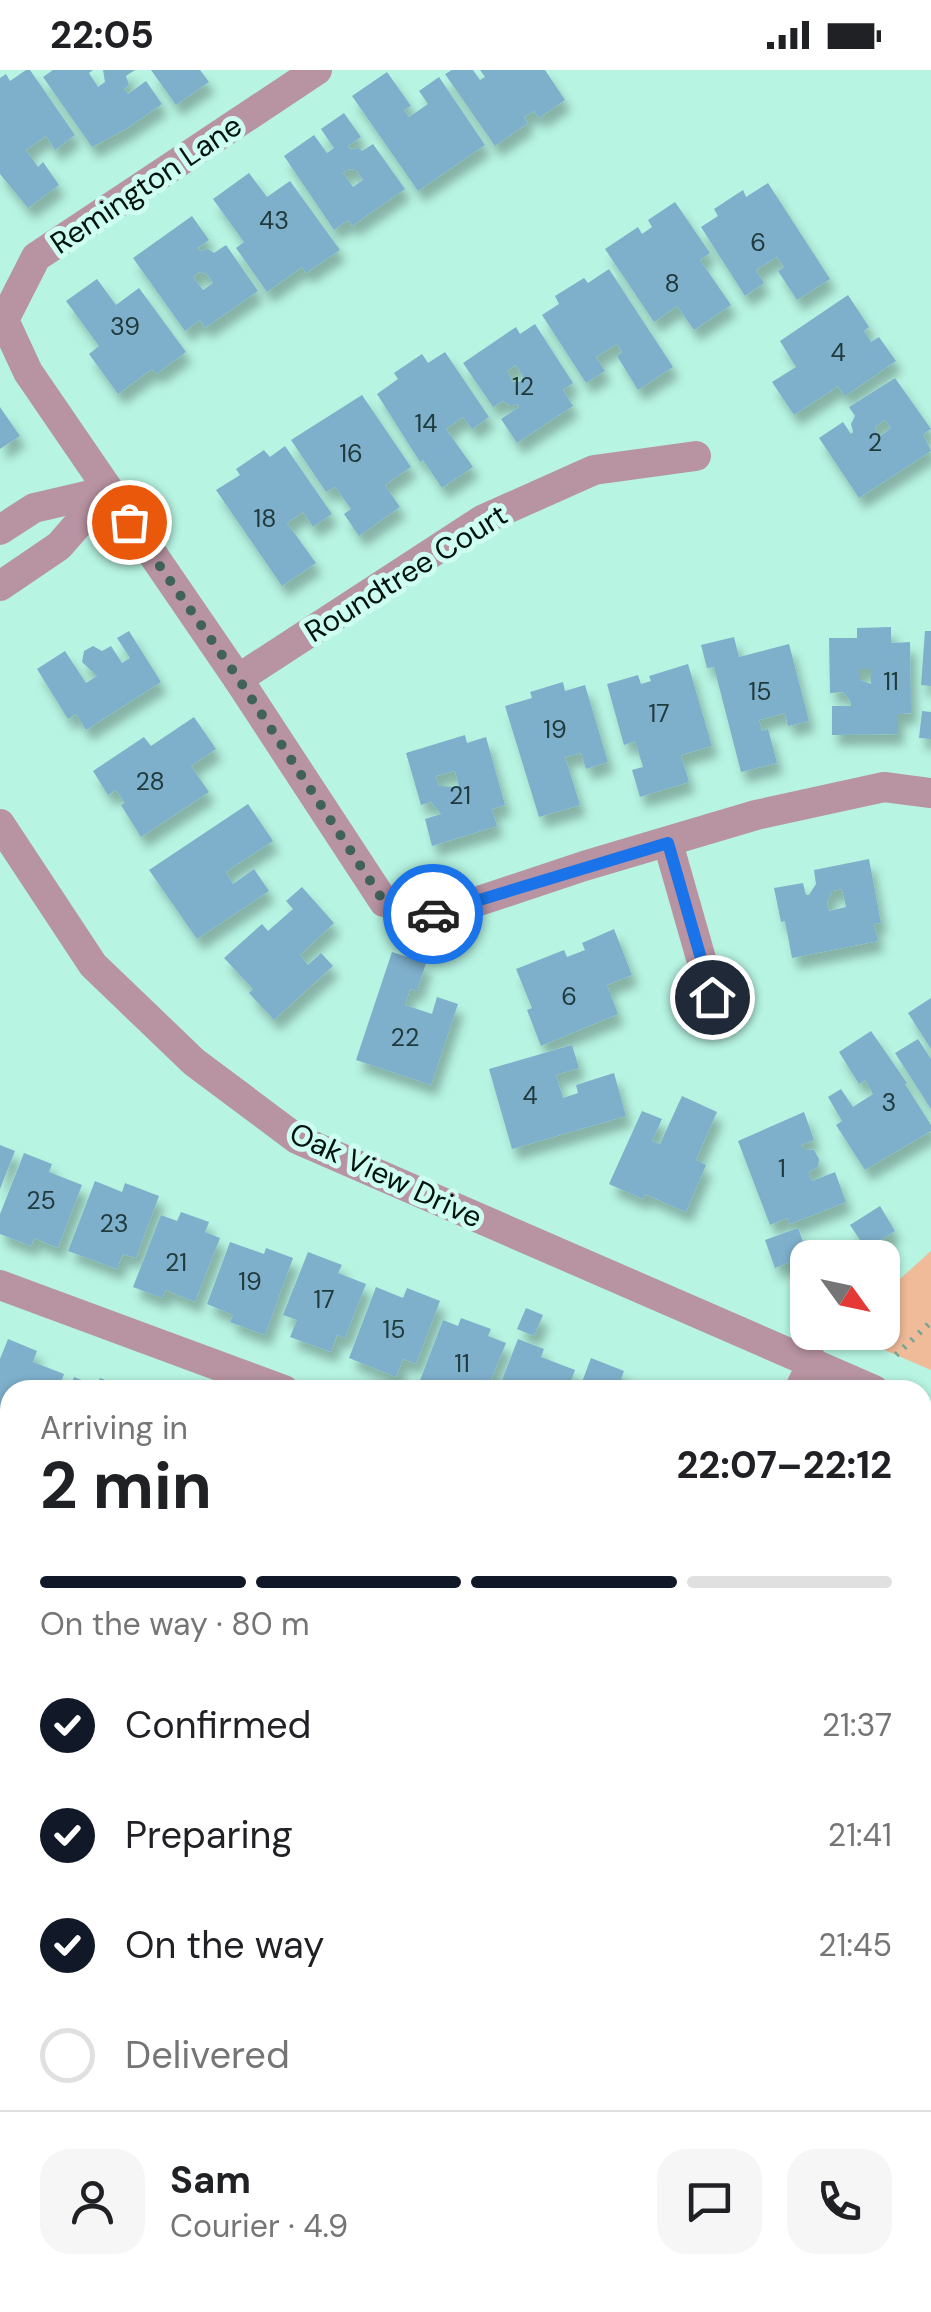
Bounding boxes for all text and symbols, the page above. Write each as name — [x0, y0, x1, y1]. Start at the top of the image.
text: 22:05 — [50, 10, 154, 60]
street label: Remington Lane — [43, 106, 249, 262]
house number: 43 — [259, 204, 289, 237]
house number: 6 — [750, 226, 766, 259]
house number: 8 — [664, 267, 680, 300]
house number: 39 — [110, 310, 140, 343]
house number: 4 — [830, 336, 846, 369]
house number: 12 — [512, 370, 534, 403]
house number: 14 — [415, 407, 437, 440]
house number: 2 — [868, 426, 882, 459]
house number: 16 — [339, 437, 363, 470]
pin — [87, 480, 172, 565]
icon: bag — [102, 495, 157, 550]
street label: Roundtree Court — [297, 495, 515, 651]
house number: 18 — [253, 502, 277, 535]
house number: 11 — [883, 665, 899, 698]
house number: 15 — [748, 675, 772, 708]
house number: 17 — [648, 697, 670, 730]
house number: 19 — [543, 713, 567, 746]
house number: 28 — [135, 765, 165, 798]
house number: 21 — [449, 779, 471, 812]
courier — [383, 864, 483, 964]
icon: car — [406, 887, 461, 942]
pin — [670, 955, 755, 1040]
icon: home — [685, 970, 740, 1025]
house number: 6 — [561, 980, 577, 1013]
house number: 22 — [391, 1021, 419, 1054]
house number: 4 — [522, 1079, 538, 1112]
house number: 3 — [882, 1086, 896, 1119]
street label: Oak View Drive — [283, 1113, 489, 1237]
house number: 1 — [778, 1152, 786, 1185]
house number: 25 — [26, 1184, 56, 1217]
house number: 23 — [99, 1207, 129, 1240]
north arrow — [790, 1240, 900, 1350]
map controls — [790, 1240, 900, 1350]
house number: 21 — [165, 1246, 187, 1279]
house number: 19 — [238, 1265, 262, 1298]
house number: 17 — [313, 1283, 335, 1316]
house number: 15 — [382, 1313, 406, 1346]
house number: 11 — [454, 1347, 470, 1380]
text: Arriving in — [40, 1407, 188, 1449]
text: 22:07–22:12 — [676, 1440, 892, 1490]
text: 2 min — [40, 1444, 212, 1528]
text: On the way · 80 m — [40, 1603, 310, 1645]
icon: check — [40, 1698, 95, 1753]
text: Confirmed — [125, 1700, 311, 1750]
text: 21:37 — [822, 1704, 892, 1746]
icon: check — [40, 1808, 95, 1863]
text: Preparing — [125, 1810, 293, 1860]
text: 21:41 — [828, 1814, 892, 1856]
icon: check — [40, 1918, 95, 1973]
text: On the way — [125, 1920, 324, 1970]
text: 21:45 — [818, 1924, 892, 1966]
text: Delivered — [125, 2030, 290, 2080]
button: person — [40, 2149, 145, 2254]
button: chat — [657, 2149, 762, 2254]
button: phone — [787, 2149, 892, 2254]
text: Sam — [170, 2155, 251, 2205]
text: Courier · 4.9 — [170, 2205, 348, 2247]

